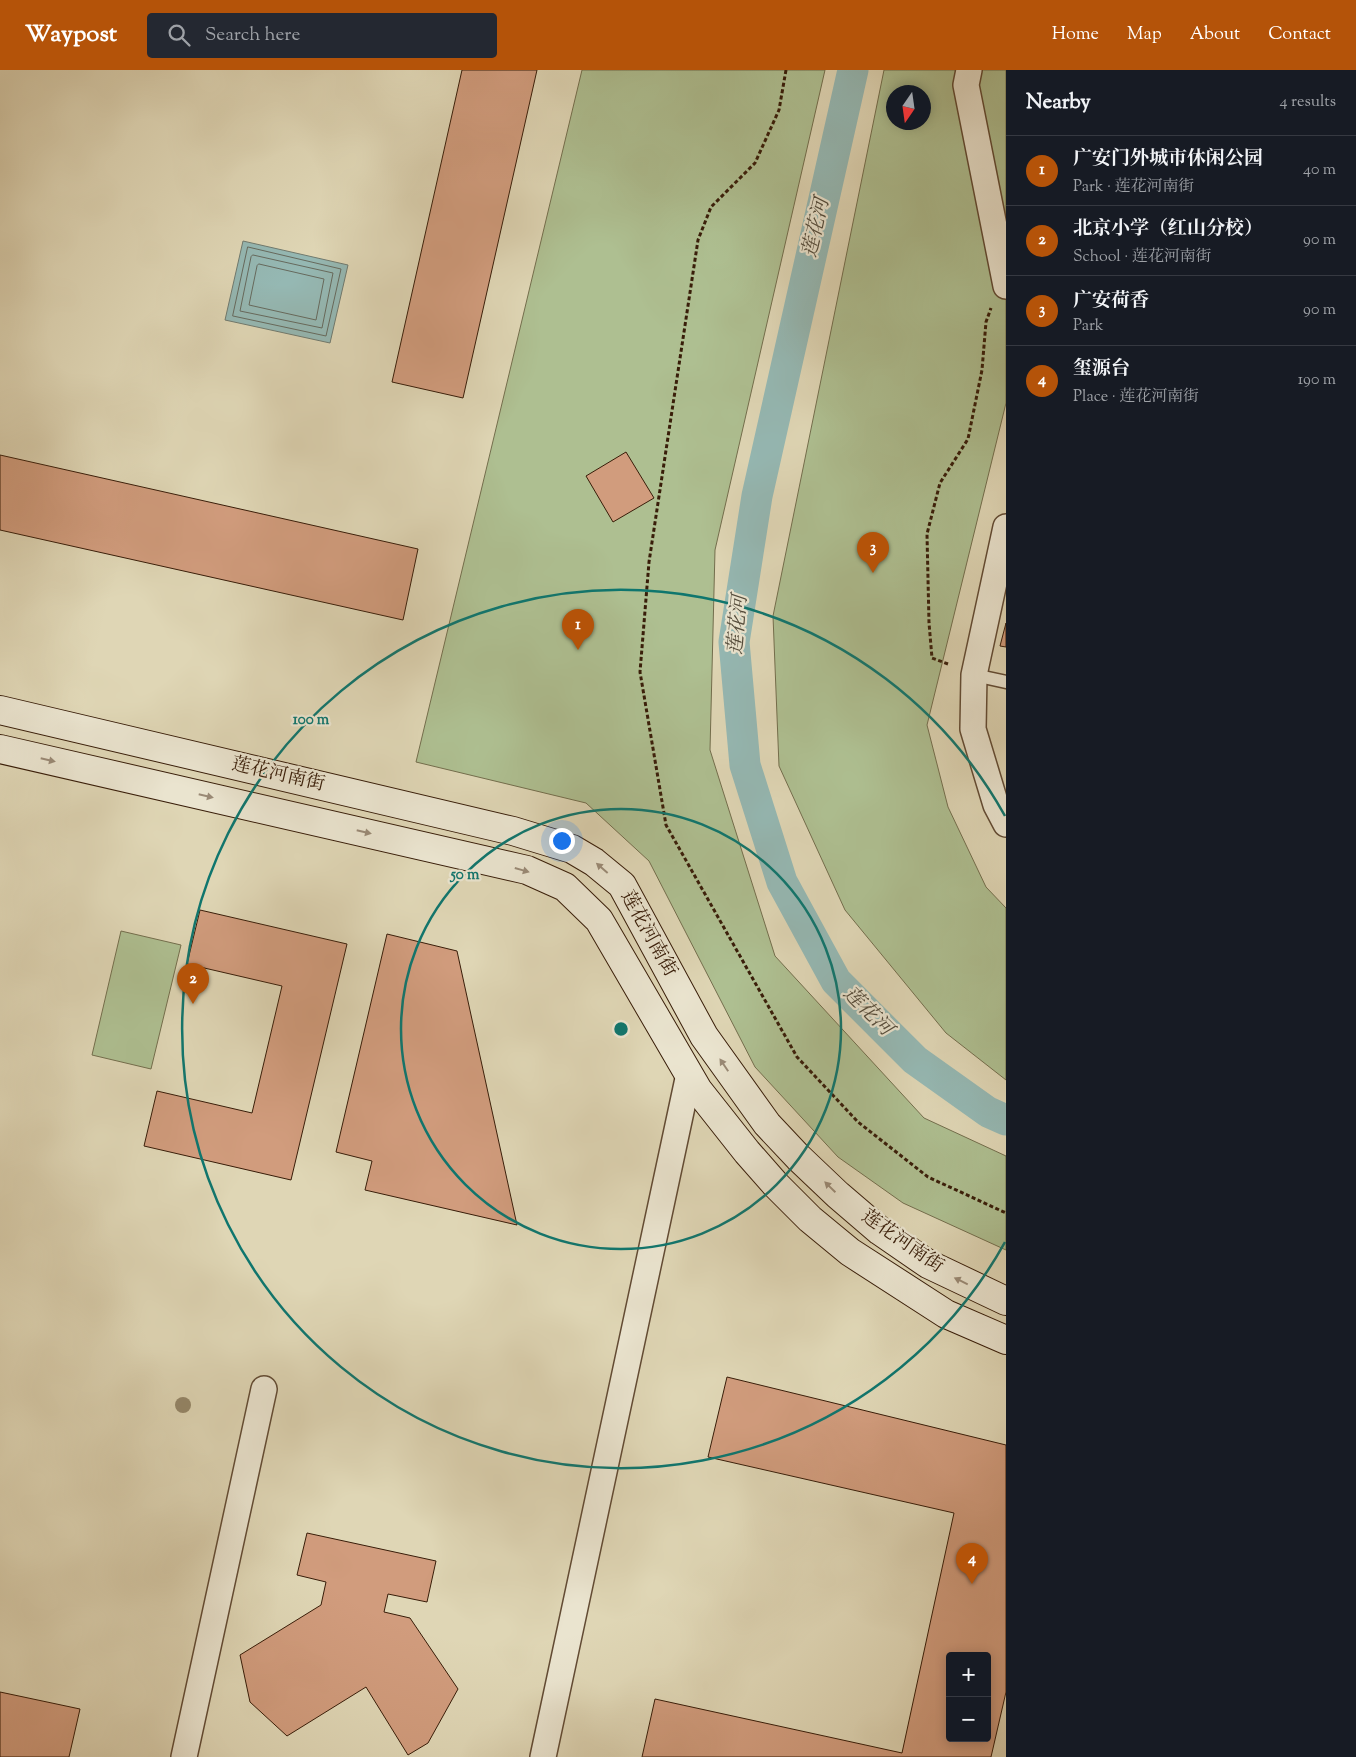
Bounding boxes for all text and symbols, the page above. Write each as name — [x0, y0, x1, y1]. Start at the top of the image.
search box — [147, 13, 497, 58]
text: Waypost — [25, 18, 117, 52]
icon: search — [165, 21, 193, 49]
text: Search here — [205, 22, 300, 49]
text: Home — [1052, 22, 1099, 48]
text: Map — [1127, 22, 1162, 48]
text: About — [1190, 22, 1240, 48]
text: Contact — [1268, 22, 1331, 48]
north arrow — [886, 85, 931, 130]
text: Nearby — [1026, 88, 1091, 118]
text: 4 results — [1280, 91, 1336, 114]
text: 广安门外城市休闲公园 — [1073, 146, 1263, 173]
text: 1 — [1039, 159, 1045, 182]
text: 40 m — [1303, 159, 1336, 182]
text: Park · 莲花河南街 — [1073, 176, 1194, 199]
water label: 莲花河 — [796, 193, 839, 260]
text: 北京小学（红山分校） — [1073, 216, 1263, 243]
text: 2 — [1038, 229, 1046, 252]
text: 90 m — [1303, 229, 1336, 252]
text: School · 莲花河南街 — [1073, 246, 1212, 269]
text: 广安荷香 — [1073, 288, 1149, 315]
text: 3 — [1039, 299, 1045, 322]
text: 90 m — [1303, 299, 1336, 322]
text: Park — [1073, 315, 1104, 338]
text: 玺源台 — [1073, 356, 1130, 383]
text: 4 — [1038, 369, 1046, 392]
text: 190 m — [1298, 369, 1336, 392]
text: Place · 莲花河南街 — [1073, 386, 1199, 409]
pin: 3 — [857, 532, 889, 573]
water label: 莲花河 — [722, 591, 756, 656]
pin: 1 — [562, 609, 594, 650]
text: 100 m — [293, 710, 330, 731]
street label: 莲花河南街 — [229, 751, 327, 799]
one-way arrow — [40, 756, 55, 764]
one-way arrow — [198, 792, 213, 800]
one-way arrow — [357, 828, 372, 836]
your location — [549, 828, 575, 854]
one-way arrow — [596, 863, 608, 874]
text: 50 m — [450, 865, 480, 886]
one-way arrow — [515, 866, 530, 874]
street label: 莲花河南街 — [613, 886, 683, 982]
pin: 2 — [177, 963, 209, 1004]
water label: 莲花河 — [836, 981, 901, 1046]
centre of rings — [612, 1020, 630, 1038]
one-way arrow — [719, 1058, 729, 1071]
one-way arrow — [824, 1181, 836, 1193]
street label: 莲花河南街 — [855, 1204, 949, 1280]
one-way arrow — [954, 1277, 969, 1285]
pin: 4 — [956, 1543, 988, 1584]
map controls — [946, 1652, 991, 1742]
button: + — [946, 1652, 991, 1697]
button: − — [946, 1697, 991, 1742]

